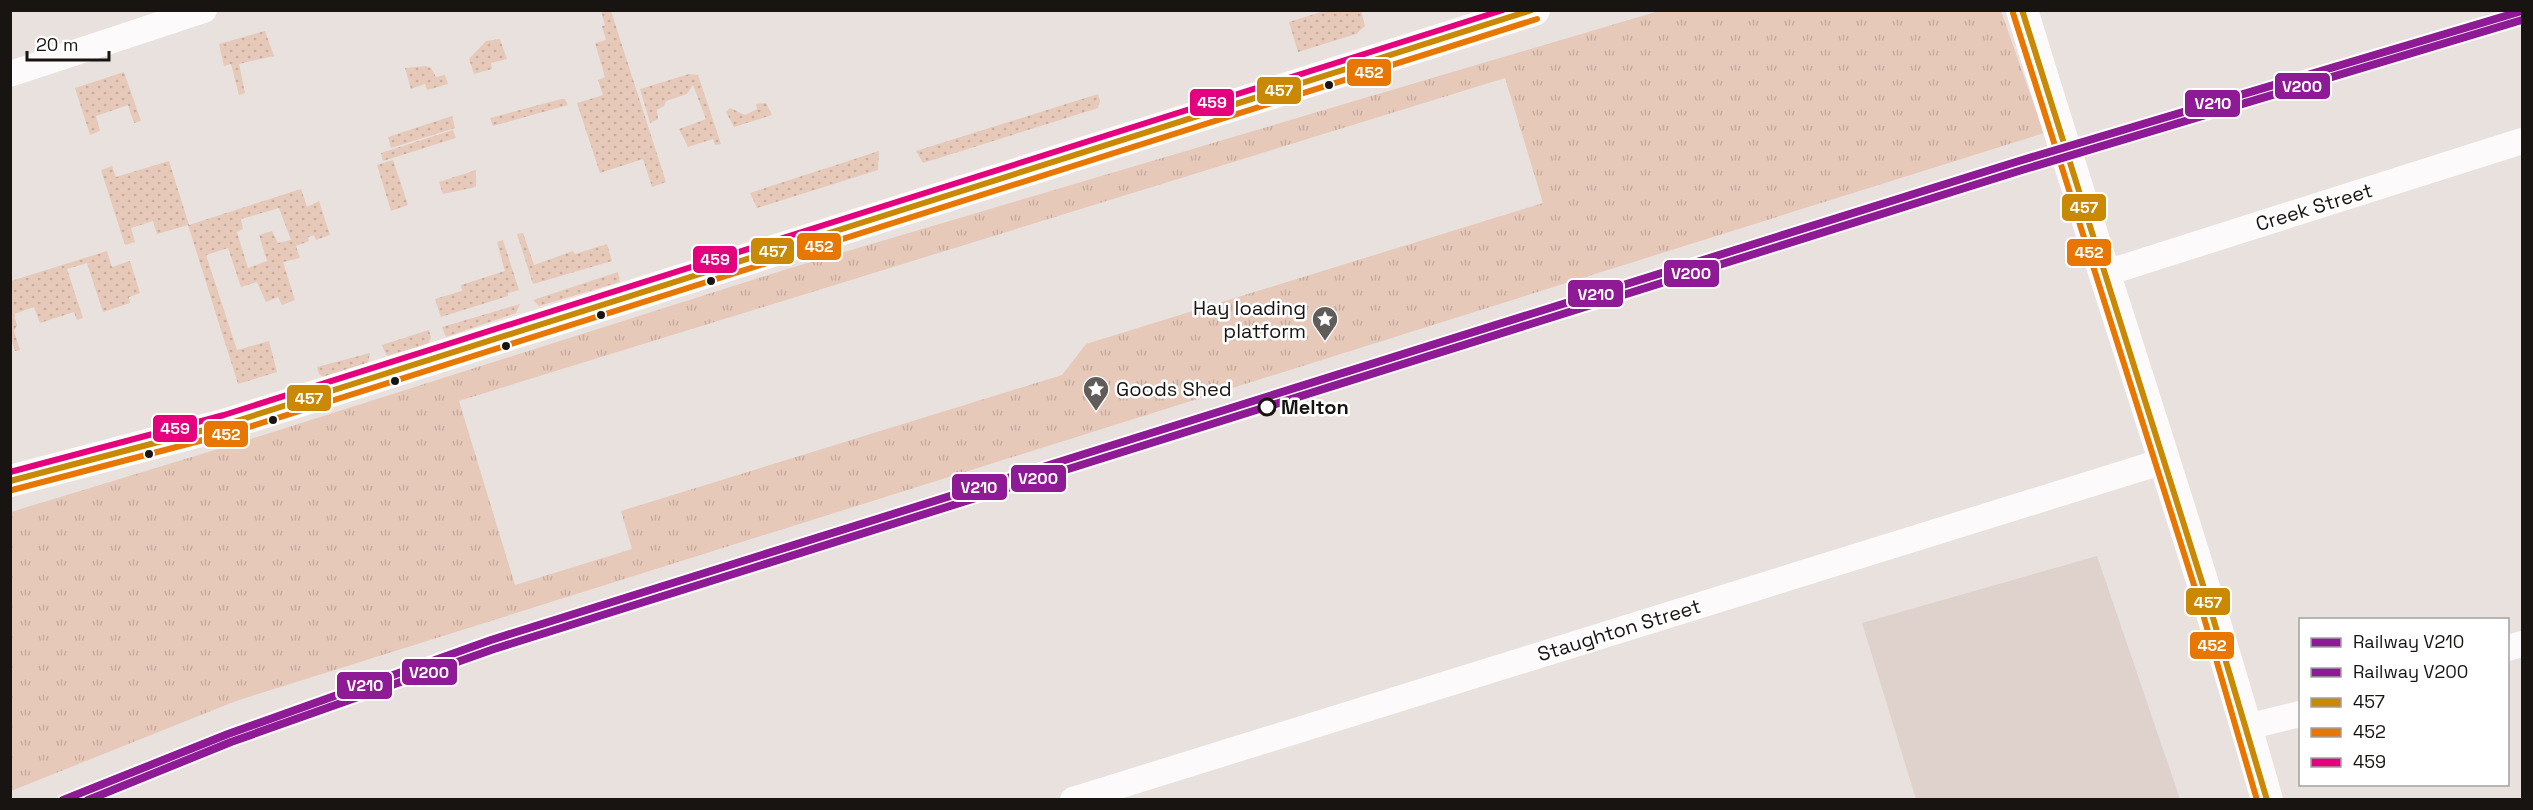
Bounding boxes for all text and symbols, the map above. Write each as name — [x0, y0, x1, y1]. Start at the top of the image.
scale bar — [27, 24, 110, 62]
text: 20 m — [36, 33, 79, 56]
line badge: 452 — [1346, 58, 1392, 87]
text: 452 — [1354, 62, 1384, 83]
line badge: V200 — [2274, 72, 2331, 100]
line badge: 457 — [1256, 76, 1302, 105]
text: V200 — [2282, 76, 2322, 97]
unlabelled marker — [1323, 79, 1335, 91]
text: 457 — [1265, 80, 1293, 101]
line badge: 459 — [1189, 88, 1235, 117]
line badge: V210 — [2184, 89, 2241, 118]
text: 459 — [1197, 92, 1227, 113]
text: V210 — [2195, 93, 2232, 114]
street label: Creek Street — [2252, 177, 2376, 237]
line badge: 457 — [2061, 193, 2107, 222]
text: 457 — [2070, 197, 2098, 218]
line badge: 452 — [796, 232, 842, 261]
text: 452 — [804, 236, 834, 257]
line badge: 457 — [750, 237, 795, 265]
line badge: 452 — [2066, 238, 2112, 267]
text: 457 — [759, 241, 787, 262]
text: 452 — [2074, 242, 2104, 263]
line badge: 459 — [692, 245, 738, 274]
text: 459 — [700, 249, 730, 270]
line badge: V200 — [1663, 259, 1720, 288]
text: V200 — [1671, 263, 1711, 284]
unlabelled marker — [705, 275, 717, 287]
line badge: V210 — [1567, 279, 1624, 308]
text: V210 — [1578, 284, 1615, 305]
place label: Hay loading platform — [1193, 295, 1306, 344]
place icon: Hay loading platform — [1310, 304, 1340, 342]
unlabelled marker — [595, 309, 607, 321]
unlabelled marker — [500, 340, 512, 352]
place icon: Goods Shed — [1081, 374, 1111, 412]
unlabelled marker — [389, 375, 401, 387]
place label: Goods Shed — [1116, 376, 1232, 402]
line badge: 457 — [286, 384, 332, 412]
text: 457 — [295, 388, 323, 409]
place label: Melton — [1281, 394, 1349, 420]
marker: Melton — [1258, 398, 1276, 416]
line badge: 459 — [152, 414, 198, 443]
unlabelled marker — [267, 414, 279, 426]
text: 459 — [160, 418, 190, 439]
line badge: 452 — [203, 420, 249, 448]
text: 452 — [211, 424, 241, 445]
unlabelled marker — [143, 448, 155, 460]
line badge: V200 — [1010, 464, 1067, 493]
text: V200 — [1018, 468, 1058, 489]
line badge: V210 — [951, 473, 1008, 501]
text: V210 — [961, 477, 998, 498]
line badge: 457 — [2185, 587, 2231, 616]
text: 457 — [2194, 592, 2222, 613]
street label: Staughton Street — [1534, 593, 1704, 667]
legend — [2299, 618, 2509, 786]
text: Railway V210 — [2353, 630, 2464, 653]
line badge: 452 — [2189, 631, 2235, 660]
text: 452 — [2197, 635, 2227, 656]
line badge: V200 — [401, 658, 458, 686]
text: Railway V200 — [2353, 660, 2468, 683]
text: V200 — [409, 662, 449, 683]
line badge: V210 — [336, 671, 393, 700]
text: V210 — [347, 675, 384, 696]
text: 457 — [2353, 690, 2385, 713]
text: 452 — [2353, 720, 2386, 743]
text: 459 — [2353, 750, 2386, 773]

